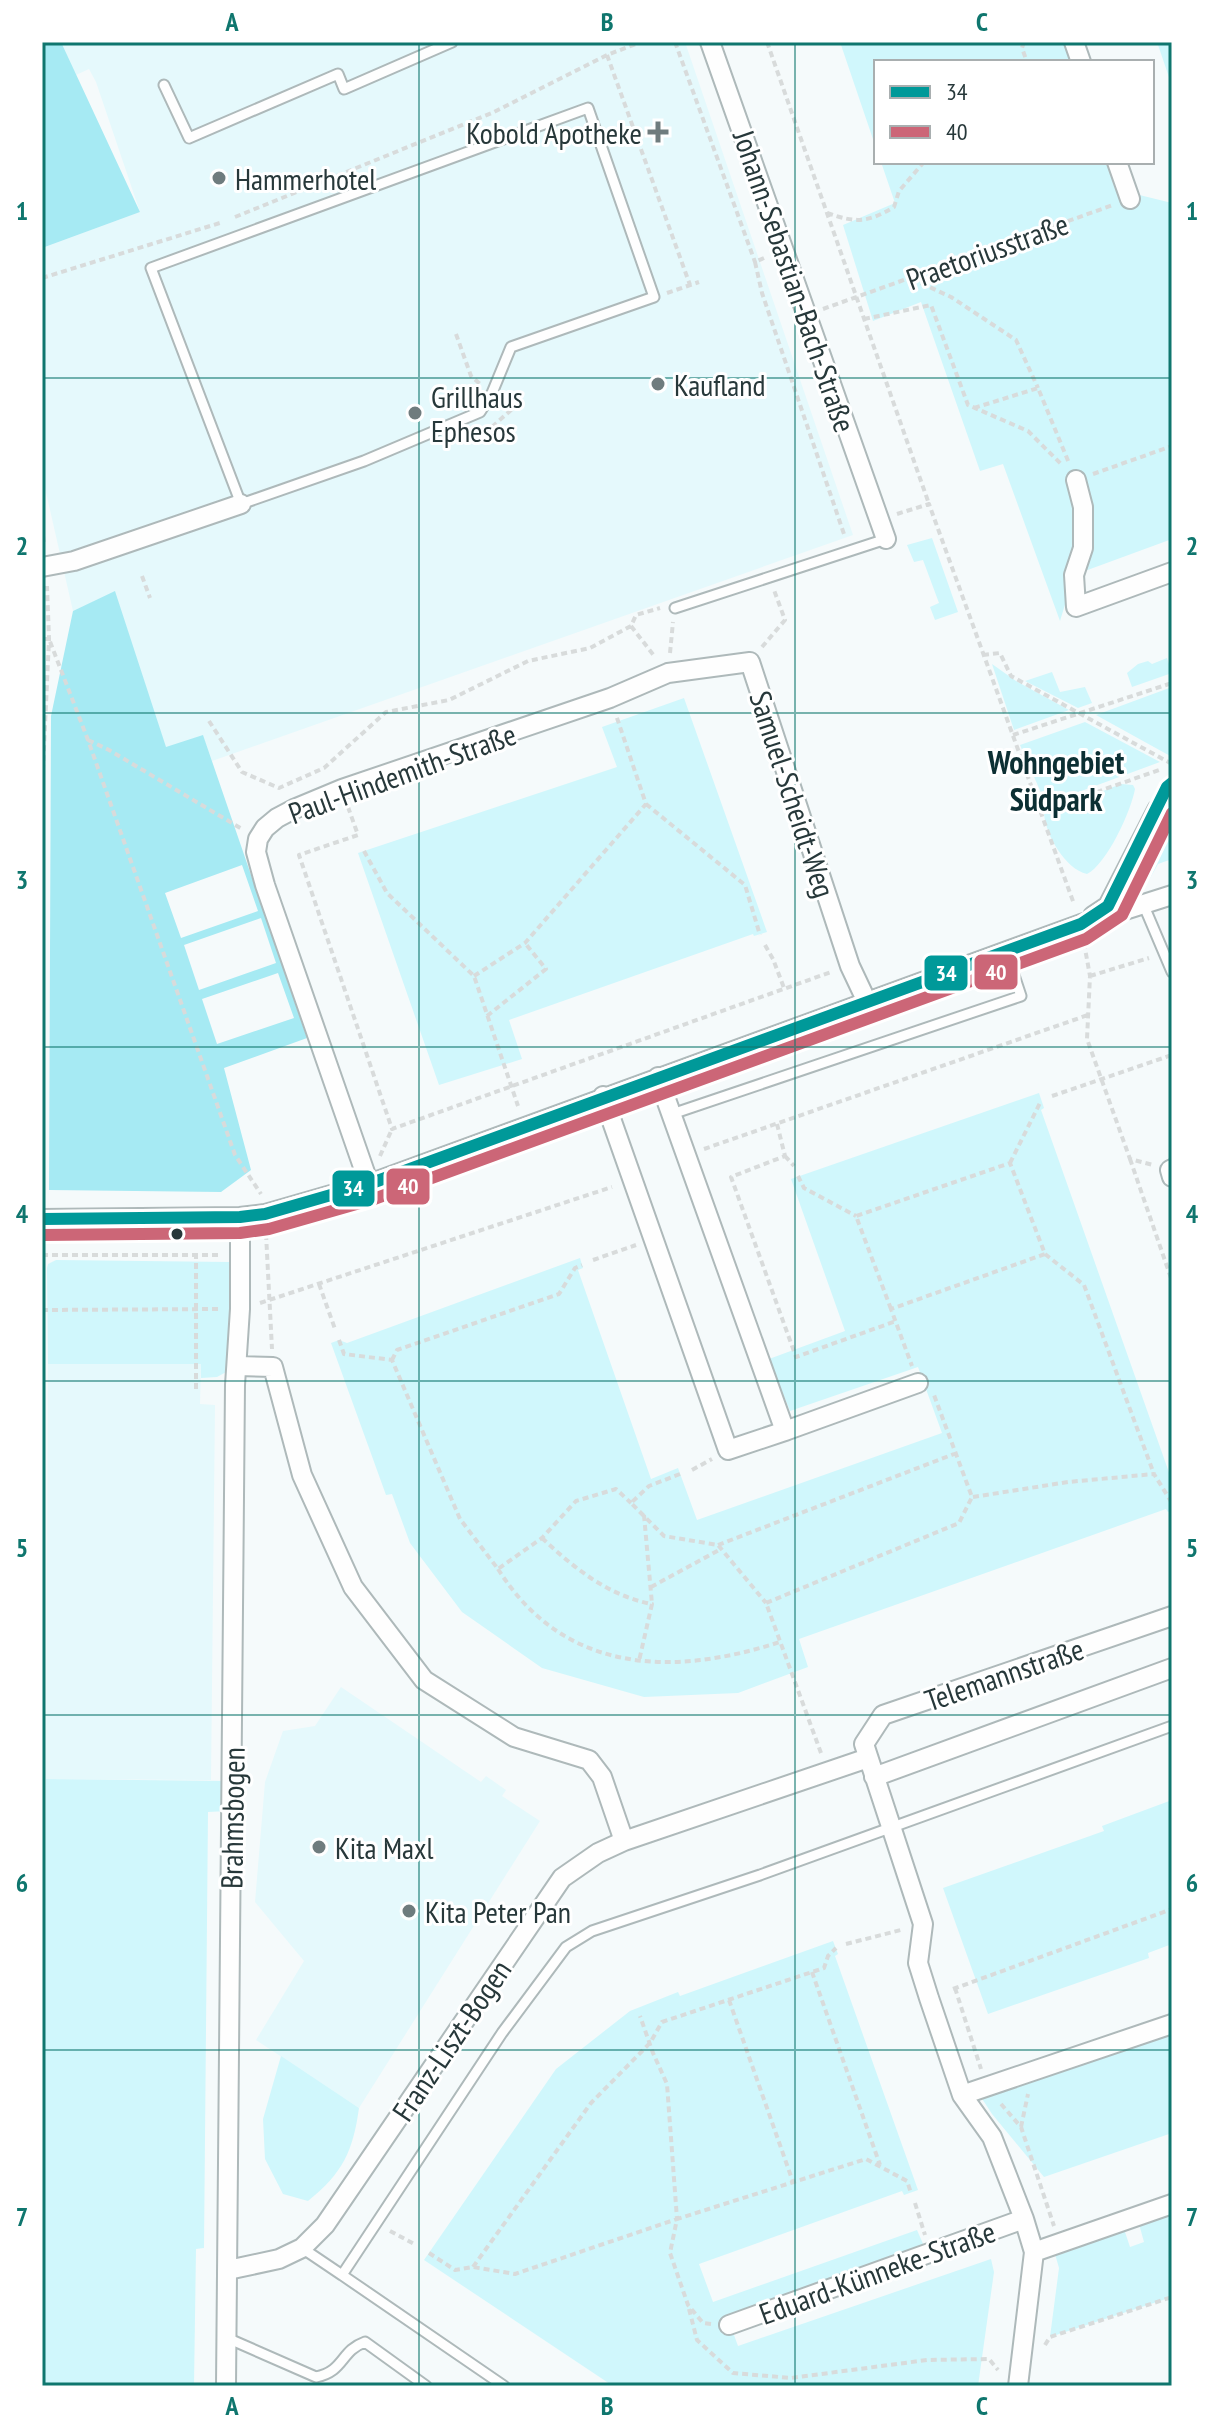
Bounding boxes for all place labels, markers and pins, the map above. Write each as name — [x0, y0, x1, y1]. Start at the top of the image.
place label: Kobold Apotheke — [466, 113, 642, 152]
marker: Kobold Apotheke — [649, 123, 667, 141]
place label: Hammerhotel — [235, 159, 376, 198]
marker: Hammerhotel — [210, 169, 228, 187]
place label: Kaufland — [674, 365, 765, 404]
marker: Kaufland — [649, 375, 667, 393]
place label: Grillhaus Ephesos — [431, 377, 523, 450]
marker: Grillhaus Ephesos — [406, 404, 424, 422]
unlabelled marker — [169, 1226, 185, 1242]
place label: Kita Maxl — [335, 1828, 433, 1867]
marker: Kita Maxl — [310, 1838, 328, 1856]
place label: Kita Peter Pan — [425, 1892, 571, 1931]
marker: Kita Peter Pan — [400, 1902, 418, 1920]

